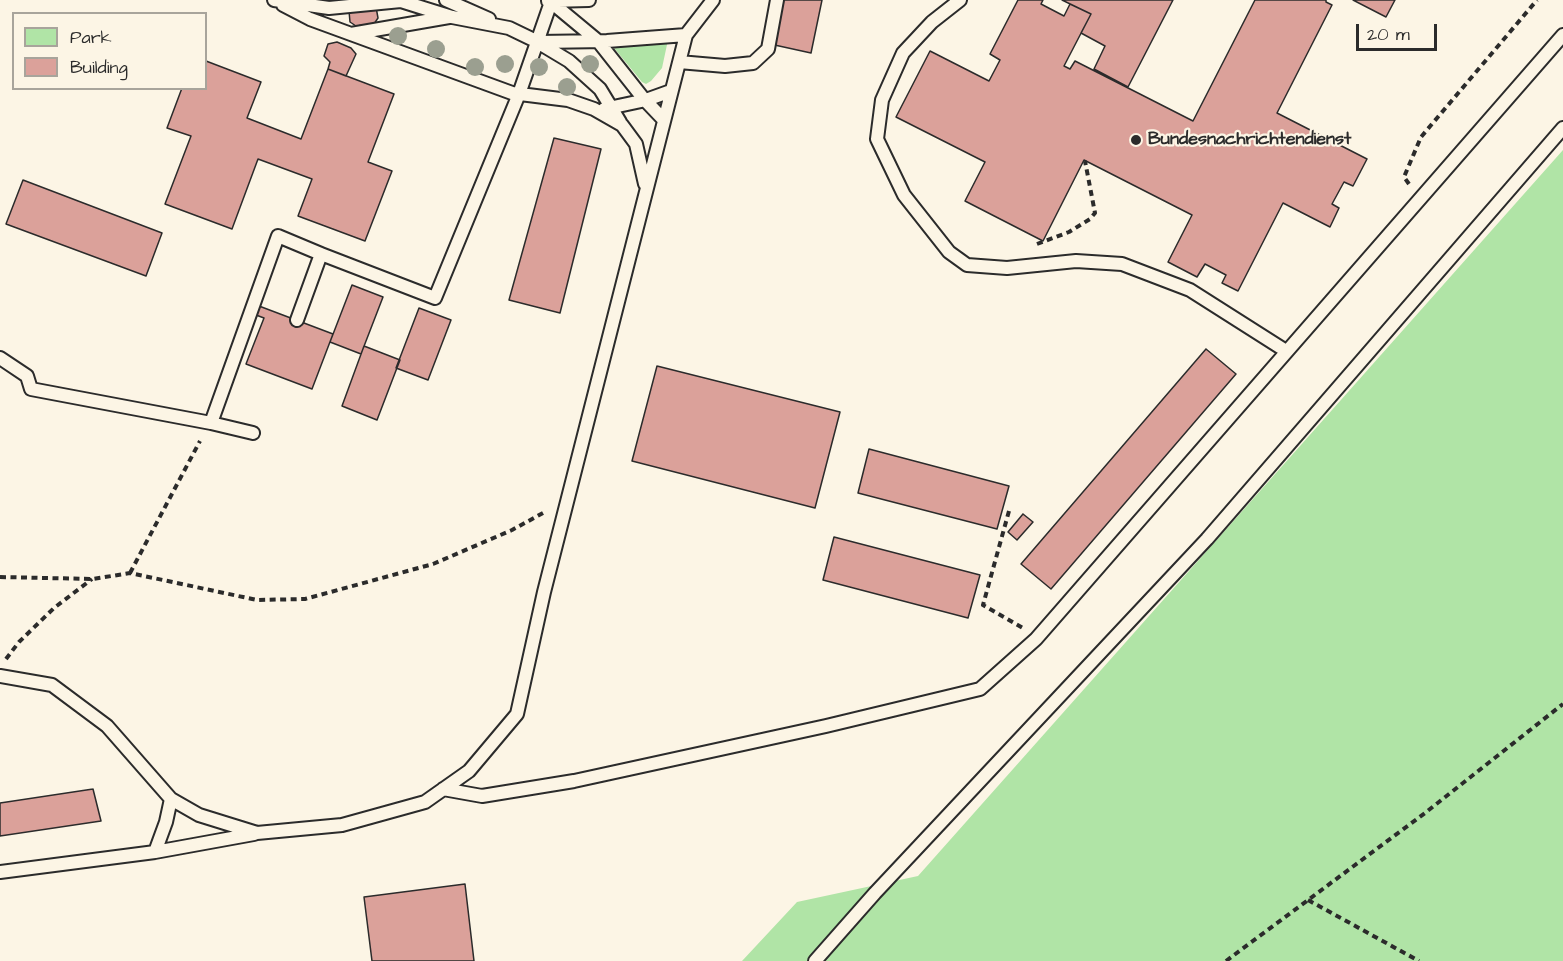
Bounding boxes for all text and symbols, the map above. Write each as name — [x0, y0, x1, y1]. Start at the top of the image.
legend — [12, 12, 207, 90]
scale bar — [1359, 12, 1440, 50]
text: 20 m — [1367, 22, 1410, 47]
text: Park — [70, 25, 112, 50]
text: Building — [70, 55, 128, 80]
place label: Bundesnachrichtendienst — [1148, 129, 1351, 151]
marker: Bundesnachrichtendienst — [1129, 133, 1143, 147]

